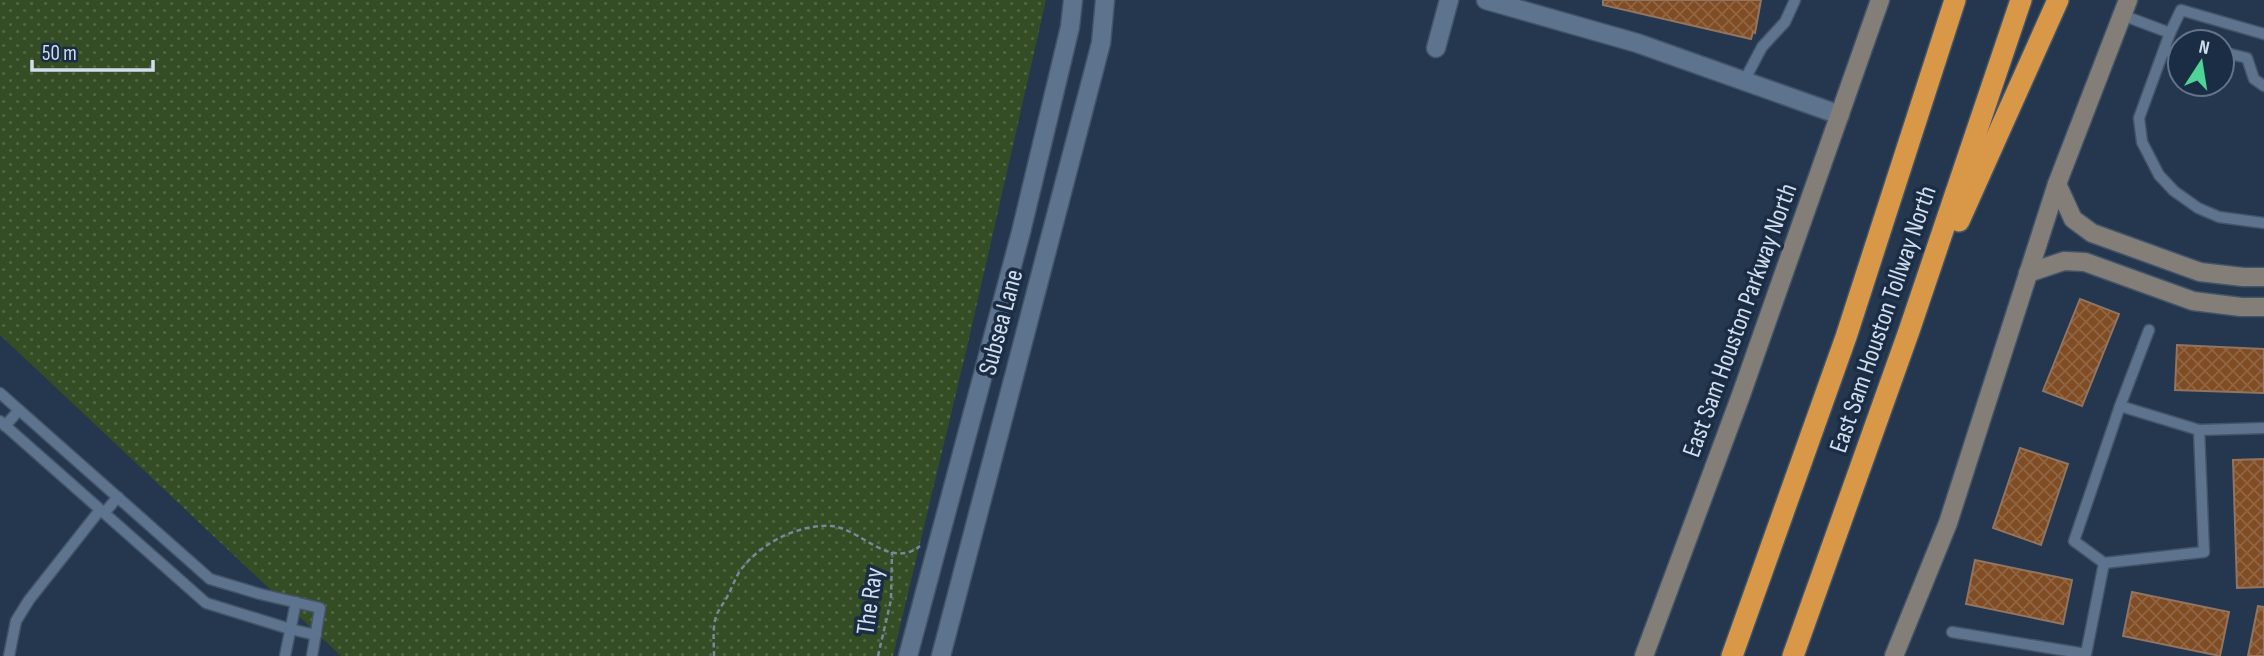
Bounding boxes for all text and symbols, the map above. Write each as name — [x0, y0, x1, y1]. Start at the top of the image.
scale bar — [32, 28, 152, 72]
north arrow — [2166, 28, 2236, 98]
text: N — [2197, 36, 2212, 60]
text: 50 m — [42, 41, 77, 66]
street label: East Sam Houston Parkway North — [1676, 179, 1804, 462]
street label: East Sam Houston Tollway North — [1823, 182, 1944, 457]
street label: Subsea Lane — [973, 266, 1030, 379]
street label: The Ray — [850, 566, 891, 637]

